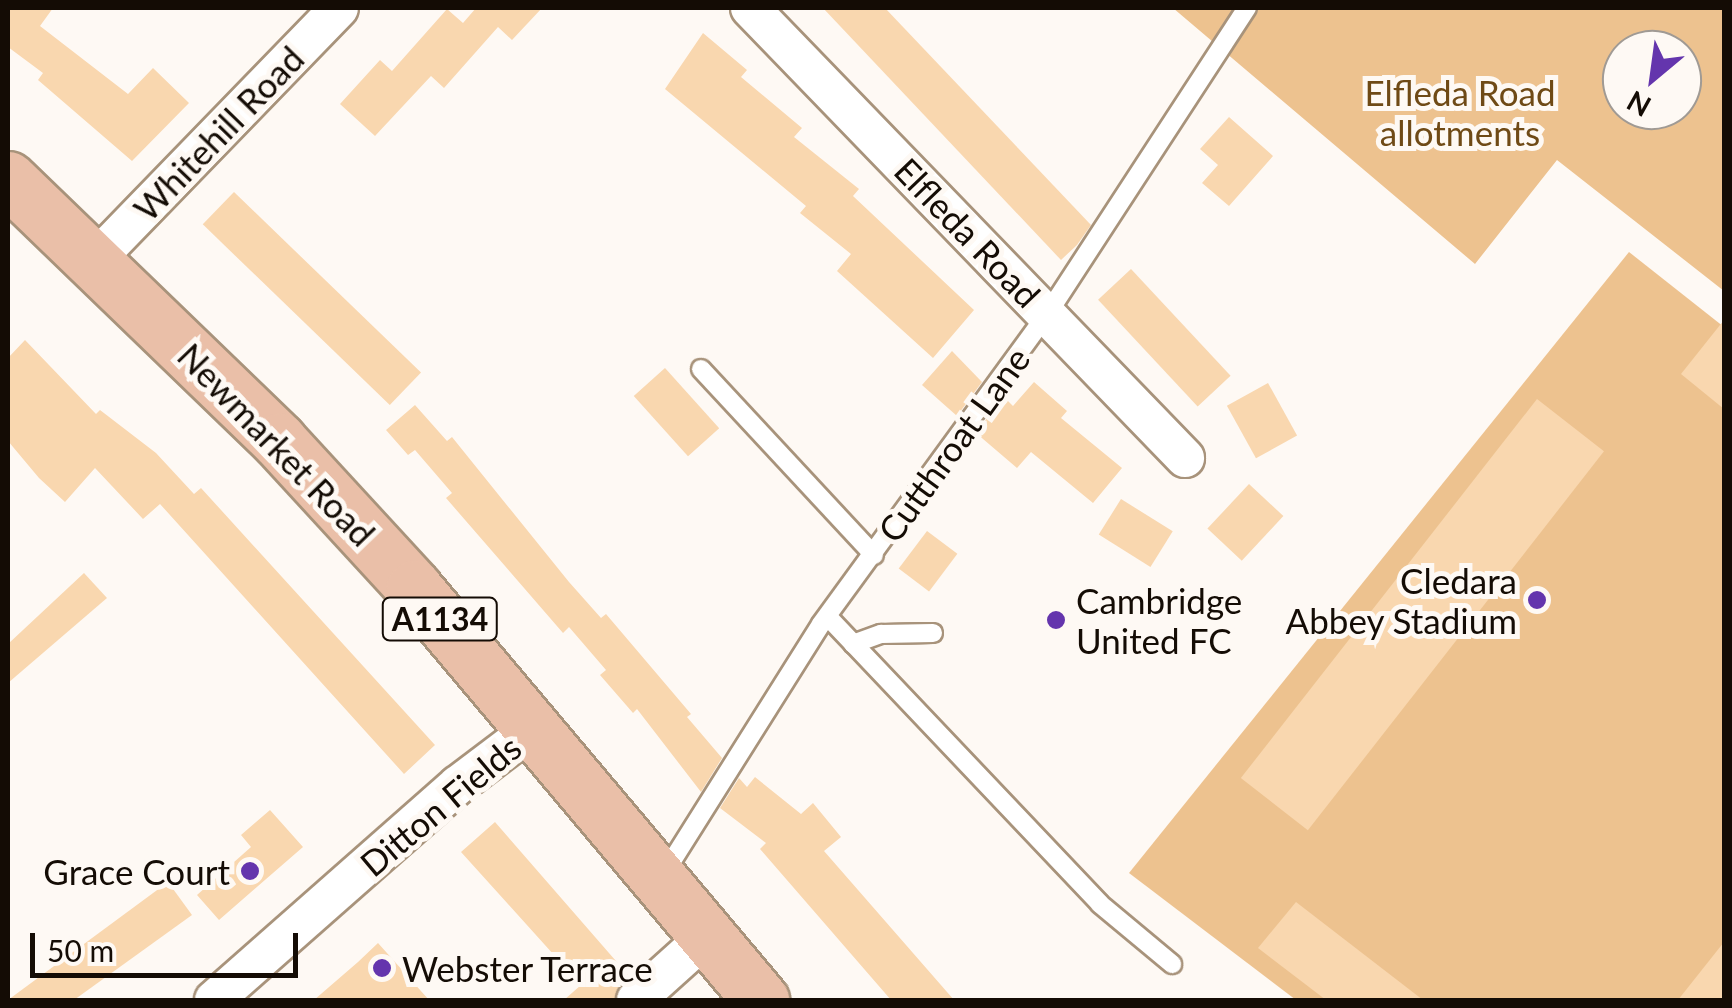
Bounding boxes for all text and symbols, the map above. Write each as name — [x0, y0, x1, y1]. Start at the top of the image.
north arrow — [1602, 30, 1702, 130]
street label: Whitehill Road — [124, 37, 312, 229]
park label: Elfleda Road allotments — [1364, 71, 1556, 153]
text: N — [1621, 84, 1656, 125]
street label: Elfleda Road — [887, 149, 1049, 315]
street label: Newmarket Road — [170, 334, 384, 554]
street label: Cutthroat Lane — [868, 339, 1038, 549]
place label: Cledara Abbey Stadium — [1285, 559, 1517, 641]
place label: Cambridge United FC — [1076, 579, 1242, 661]
marker: Cledara Abbey Stadium — [1526, 589, 1548, 611]
road number: A1134 — [380, 592, 500, 646]
marker: Cambridge United FC — [1045, 609, 1067, 631]
street label: Ditton Fields — [351, 726, 529, 884]
place label: Grace Court — [43, 850, 230, 892]
marker: Grace Court — [239, 860, 261, 882]
scale bar — [35, 913, 302, 975]
text: 50 m — [47, 932, 114, 968]
place label: Webster Terrace — [402, 947, 654, 989]
marker: Webster Terrace — [371, 957, 393, 979]

